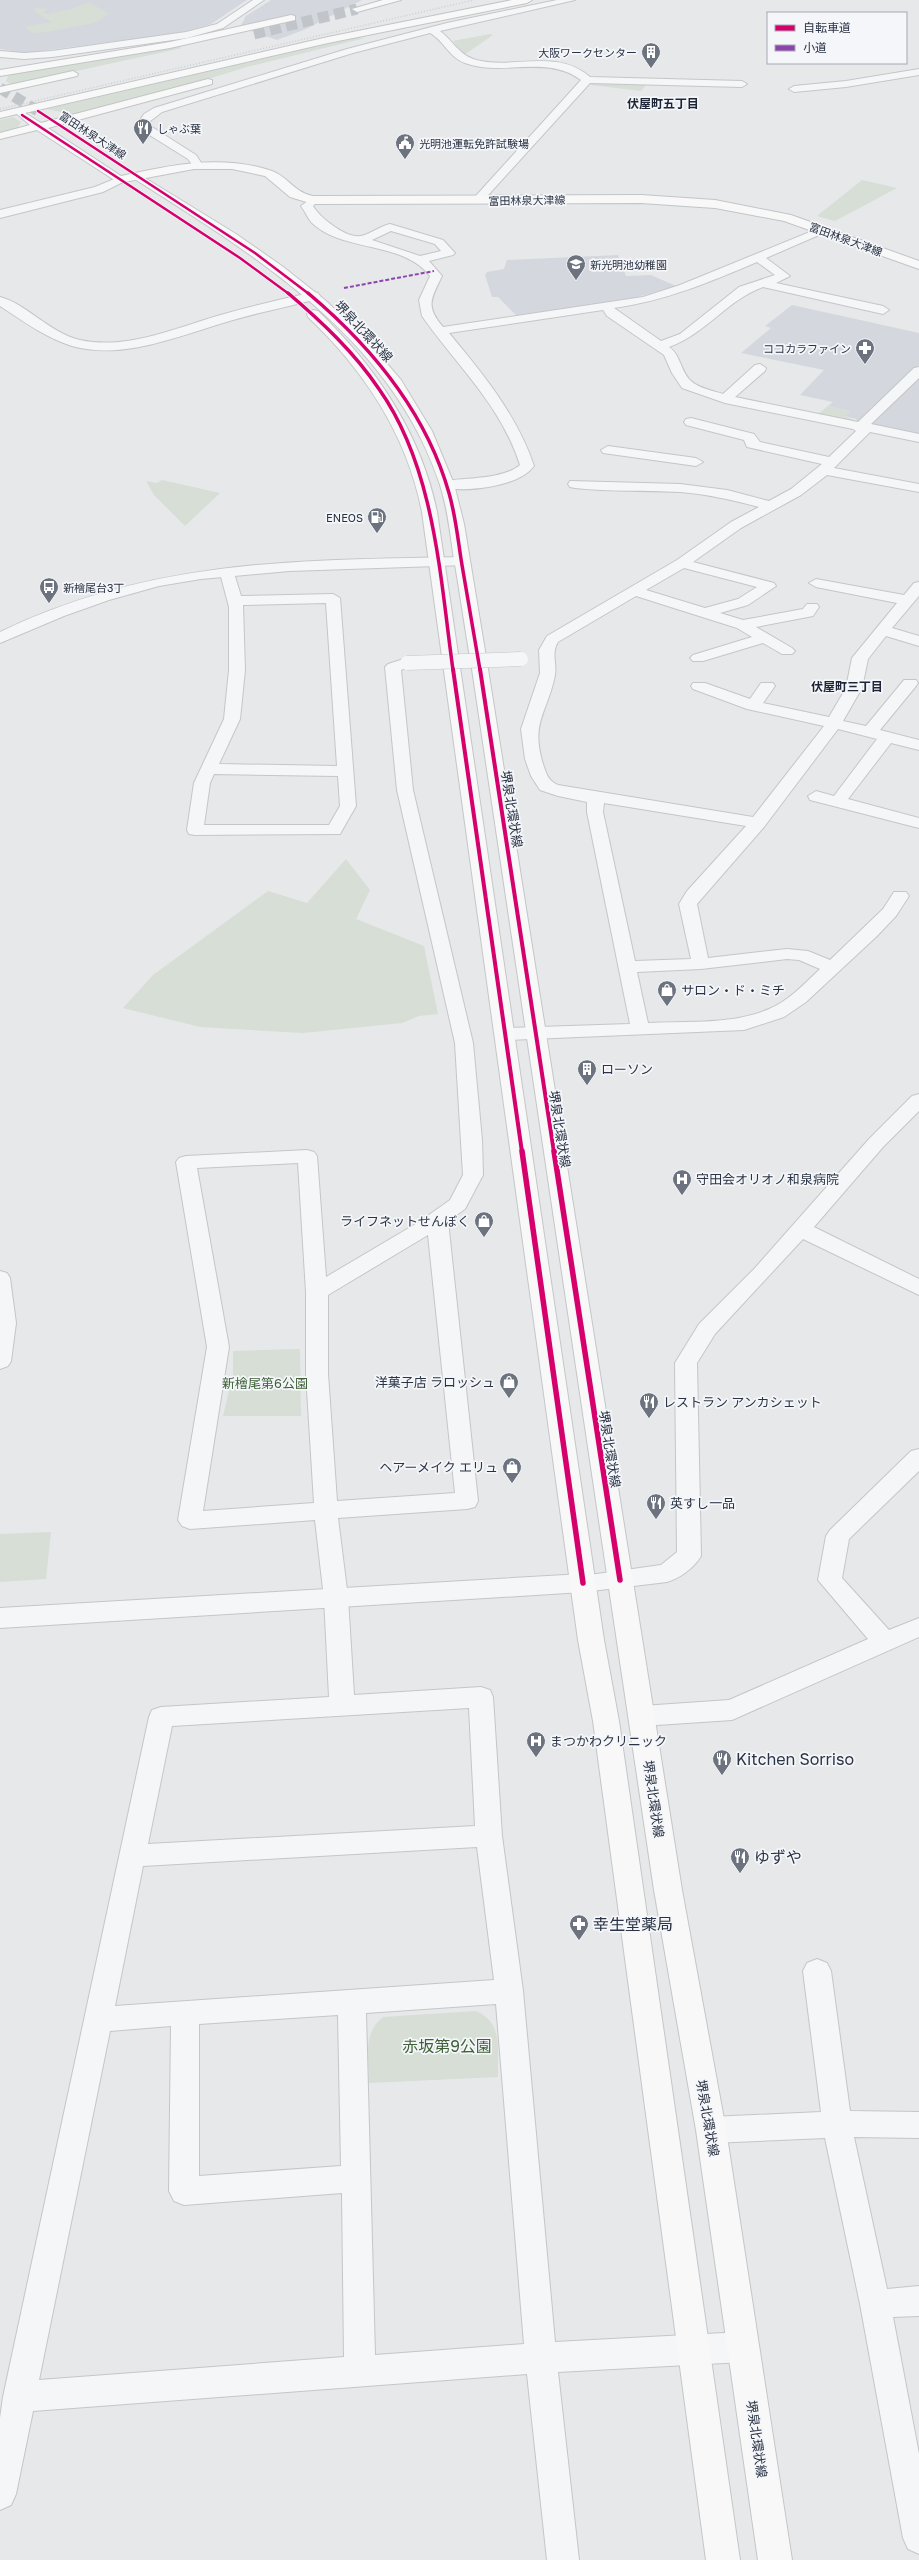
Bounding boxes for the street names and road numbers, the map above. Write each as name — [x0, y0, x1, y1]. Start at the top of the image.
street label: 富田林泉大津線 — [57, 109, 129, 161]
street label: 富田林泉大津線 — [488, 193, 566, 207]
street label: 富田林泉大津線 — [808, 220, 884, 258]
street label: 堺泉北環状線 — [332, 297, 396, 365]
street label: 堺泉北環状線 — [498, 769, 526, 849]
street label: 堺泉北環状線 — [546, 1089, 574, 1169]
street label: 堺泉北環状線 — [596, 1409, 624, 1489]
street label: 堺泉北環状線 — [641, 1759, 667, 1839]
street label: 堺泉北環状線 — [693, 2078, 723, 2158]
street label: 堺泉北環状線 — [744, 2399, 770, 2479]

